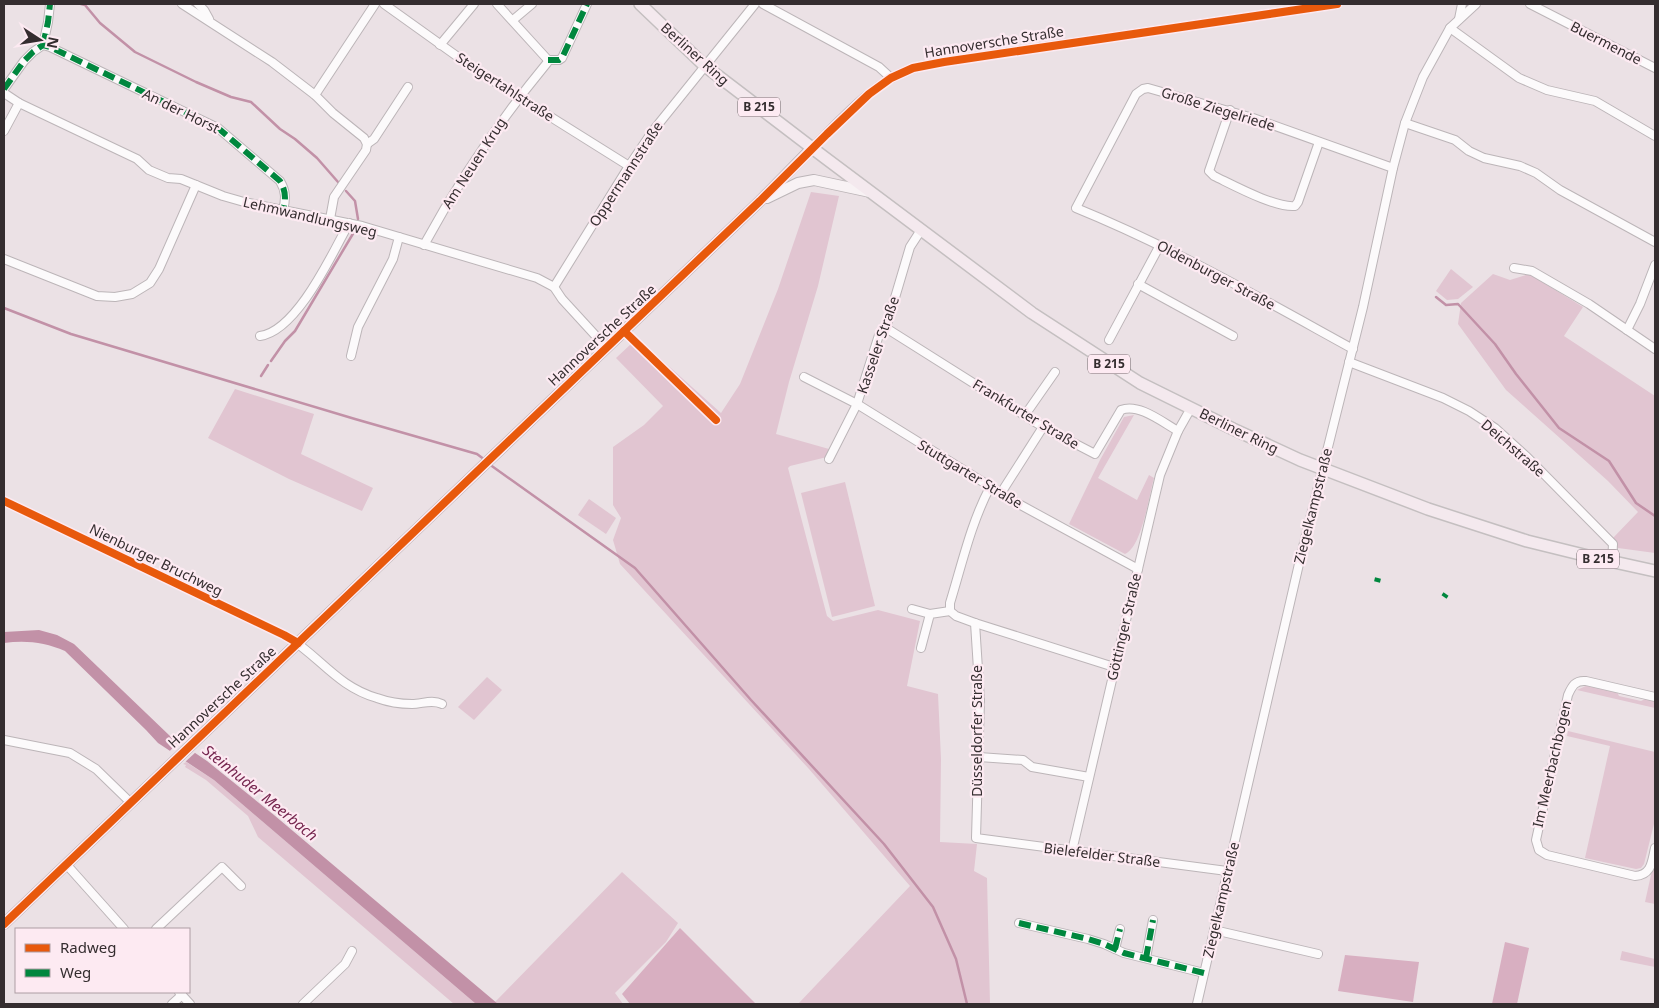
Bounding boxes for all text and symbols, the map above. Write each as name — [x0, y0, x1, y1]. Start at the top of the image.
north arrow — [15, 15, 65, 65]
street label: Buermende — [1567, 16, 1645, 69]
street label: Berliner Ring — [657, 18, 733, 89]
street label: Hannoversche Straße — [923, 21, 1065, 62]
text: N — [43, 35, 64, 50]
street label: Steigertahlstraße — [452, 48, 558, 126]
street label: Große Ziegelriede — [1159, 82, 1277, 135]
street label: An der Horst — [140, 84, 223, 137]
road number: B 215 — [738, 98, 780, 116]
street label: Am Neuen Krug — [437, 114, 510, 212]
street label: Oppermannstraße — [584, 117, 667, 230]
street label: Lehmwandlungsweg — [241, 192, 379, 241]
street label: Oldenburger Straße — [1154, 235, 1279, 314]
street label: Hannoversche Straße — [544, 280, 660, 390]
street label: Kasseler Straße — [852, 294, 903, 396]
road number: B 215 — [1088, 354, 1130, 374]
street label: Frankfurter Straße — [969, 374, 1083, 453]
street label: Berliner Ring — [1197, 403, 1282, 458]
street label: Deichstraße — [1477, 415, 1549, 481]
street label: Stuttgarter Straße — [914, 435, 1026, 512]
street label: Ziegelkampstraße — [1289, 446, 1336, 566]
street label: Nienburger Bruchweg — [86, 519, 226, 600]
road number: B 215 — [1577, 550, 1619, 568]
street label: Göttinger Straße — [1102, 571, 1145, 683]
street label: Hannoversche Straße — [164, 642, 280, 752]
street label: Düsseldorfer Straße — [967, 665, 986, 797]
street label: Im Meerbachbogen — [1528, 699, 1575, 829]
water label: Steinhuder Meerbach — [199, 740, 322, 845]
street label: Bielefelder Straße — [1043, 838, 1161, 871]
street label: Ziegelkampstraße — [1198, 840, 1243, 960]
legend — [15, 928, 190, 993]
text: Radweg — [60, 937, 116, 957]
text: Weg — [60, 962, 91, 982]

